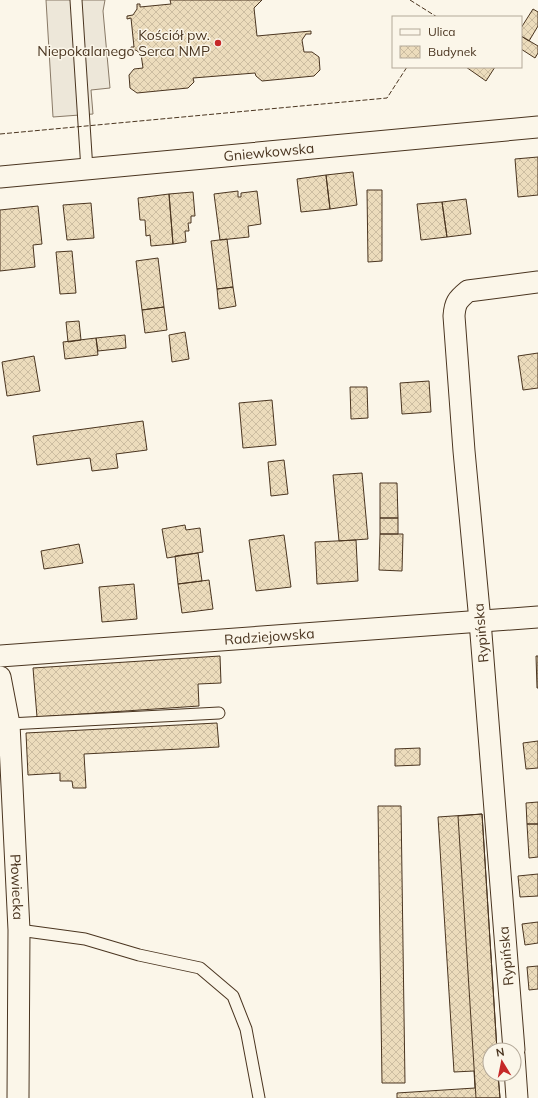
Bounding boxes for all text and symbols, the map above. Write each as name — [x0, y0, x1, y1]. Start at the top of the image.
legend — [392, 16, 522, 68]
text: Ulica — [428, 24, 456, 39]
place label: Kościół pw. Niepokalanego Serca NMP — [37, 26, 210, 60]
marker: Kościół pw. Niepokalanego Serca NMP — [213, 38, 223, 48]
text: Budynek — [428, 44, 477, 59]
street label: Gniewkowska — [223, 139, 315, 165]
street label: Rypińska — [469, 603, 493, 663]
street label: Radziejowska — [224, 624, 315, 649]
street label: Płowiecka — [6, 854, 27, 920]
street label: Rypińska — [494, 926, 518, 986]
north arrow — [482, 1042, 522, 1082]
text: N — [495, 1045, 506, 1060]

